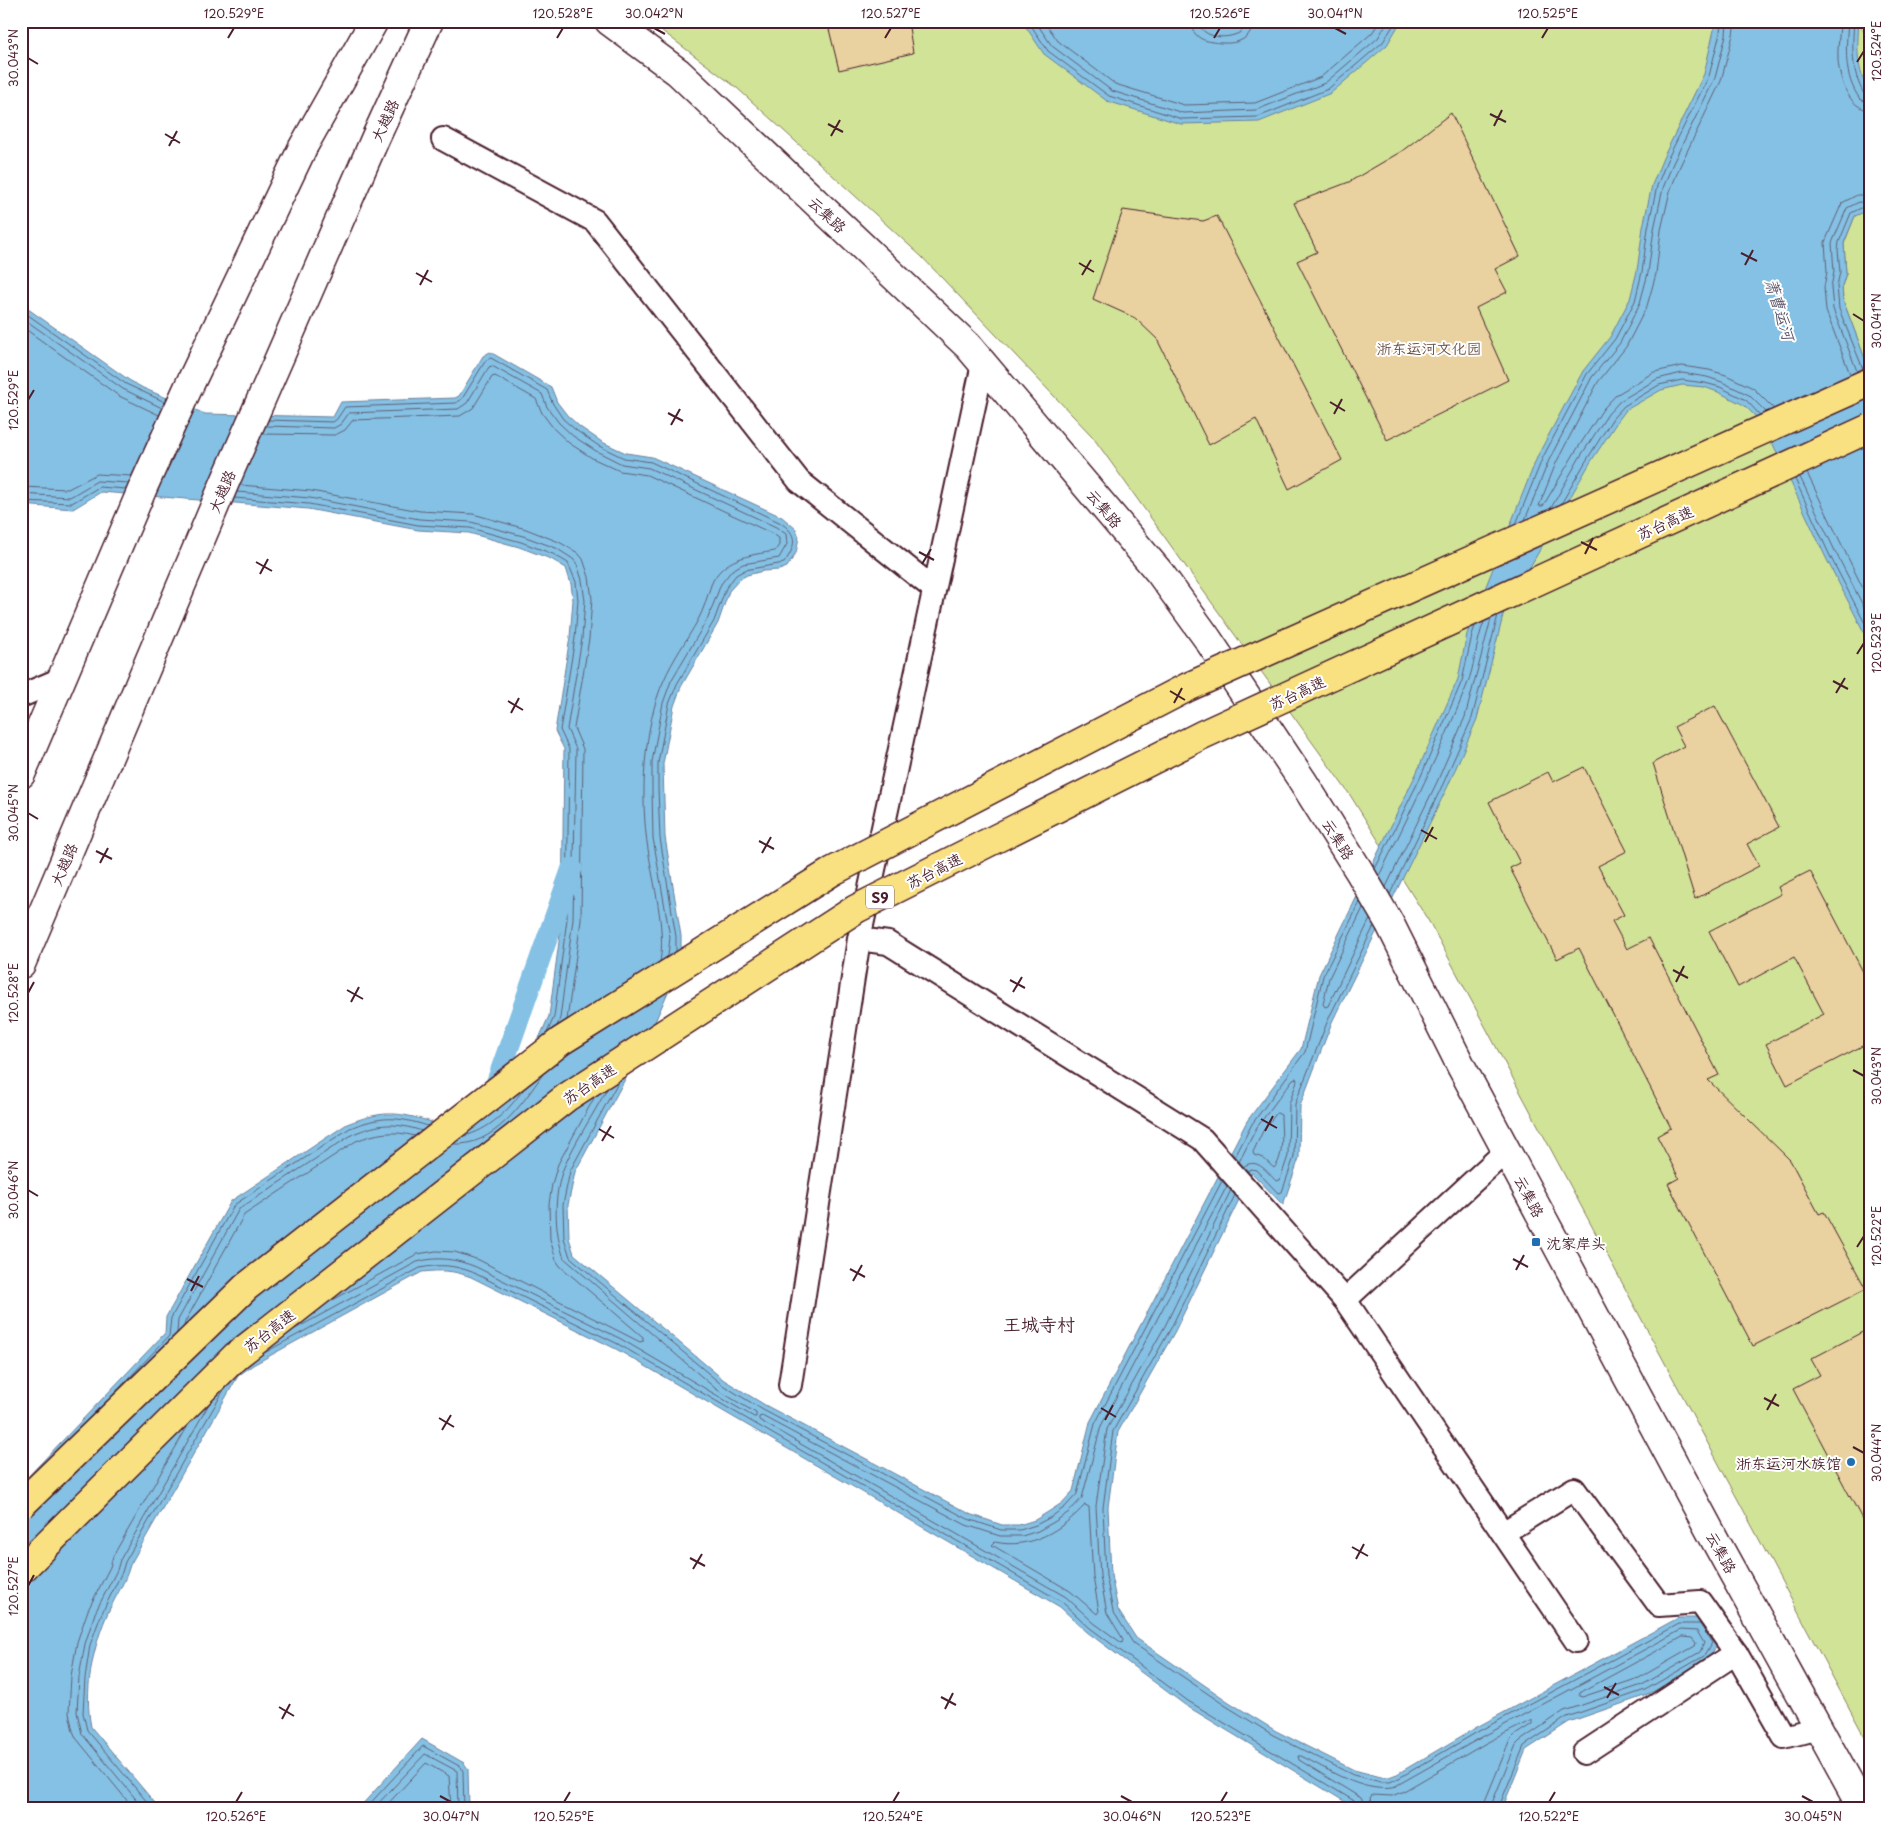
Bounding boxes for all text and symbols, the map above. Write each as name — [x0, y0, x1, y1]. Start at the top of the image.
text: 120.529°E — [204, 4, 264, 22]
text: 120.528°E — [533, 4, 593, 22]
text: 30.042°N — [625, 4, 683, 22]
text: 120.527°E — [861, 4, 921, 22]
text: 120.526°E — [1190, 4, 1250, 22]
text: 30.041°N — [1307, 4, 1363, 22]
text: 120.525°E — [1518, 4, 1578, 22]
text: 120.524°E — [1867, 21, 1885, 81]
text: 30.043°N — [4, 29, 22, 87]
street label: 大越路 — [364, 95, 404, 145]
street label: 云集路 — [804, 190, 852, 238]
water label: 萧曹运河 — [1760, 275, 1803, 346]
text: 30.041°N — [1867, 293, 1885, 349]
park label: 浙东运河文化园 — [1376, 336, 1482, 359]
text: 120.529°E — [4, 370, 22, 430]
street label: 大越路 — [202, 466, 240, 516]
street label: 云集路 — [1082, 483, 1128, 533]
street label: 苏台高速 — [1633, 499, 1697, 545]
text: 120.523°E — [1867, 613, 1885, 673]
street label: 苏台高速 — [1265, 669, 1329, 715]
text: 30.045°N — [4, 784, 22, 842]
street label: 云集路 — [1317, 814, 1361, 864]
street label: 大越路 — [44, 839, 82, 889]
street label: 苏台高速 — [902, 846, 966, 894]
road number: S9 — [866, 886, 894, 909]
text: 120.528°E — [4, 963, 22, 1023]
text: 30.043°N — [1867, 1047, 1885, 1105]
street label: 苏台高速 — [558, 1057, 620, 1109]
text: 30.046°N — [4, 1161, 22, 1219]
street label: 云集路 — [1509, 1171, 1551, 1221]
text: 120.522°E — [1867, 1206, 1885, 1266]
place label: 沈家岸头 — [1546, 1231, 1606, 1254]
marker: 沈家岸头 — [1530, 1236, 1542, 1248]
street label: 苏台高速 — [238, 1302, 300, 1358]
district label: 王城寺村 — [1003, 1310, 1075, 1337]
text: 30.044°N — [1867, 1424, 1885, 1482]
place label: 浙东运河水族馆 — [1736, 1451, 1841, 1474]
marker: 浙东运河水族馆 — [1845, 1456, 1857, 1468]
street label: 云集路 — [1701, 1527, 1743, 1577]
text: 120.527°E — [4, 1556, 22, 1616]
text: 120.526°E — [206, 1807, 266, 1825]
text: 30.047°N — [422, 1807, 480, 1825]
text: 120.525°E — [534, 1807, 594, 1825]
text: 120.524°E — [863, 1807, 923, 1825]
text: 30.046°N — [1103, 1807, 1161, 1825]
text: 120.523°E — [1191, 1807, 1251, 1825]
text: 120.522°E — [1519, 1807, 1579, 1825]
text: 30.045°N — [1784, 1807, 1842, 1825]

